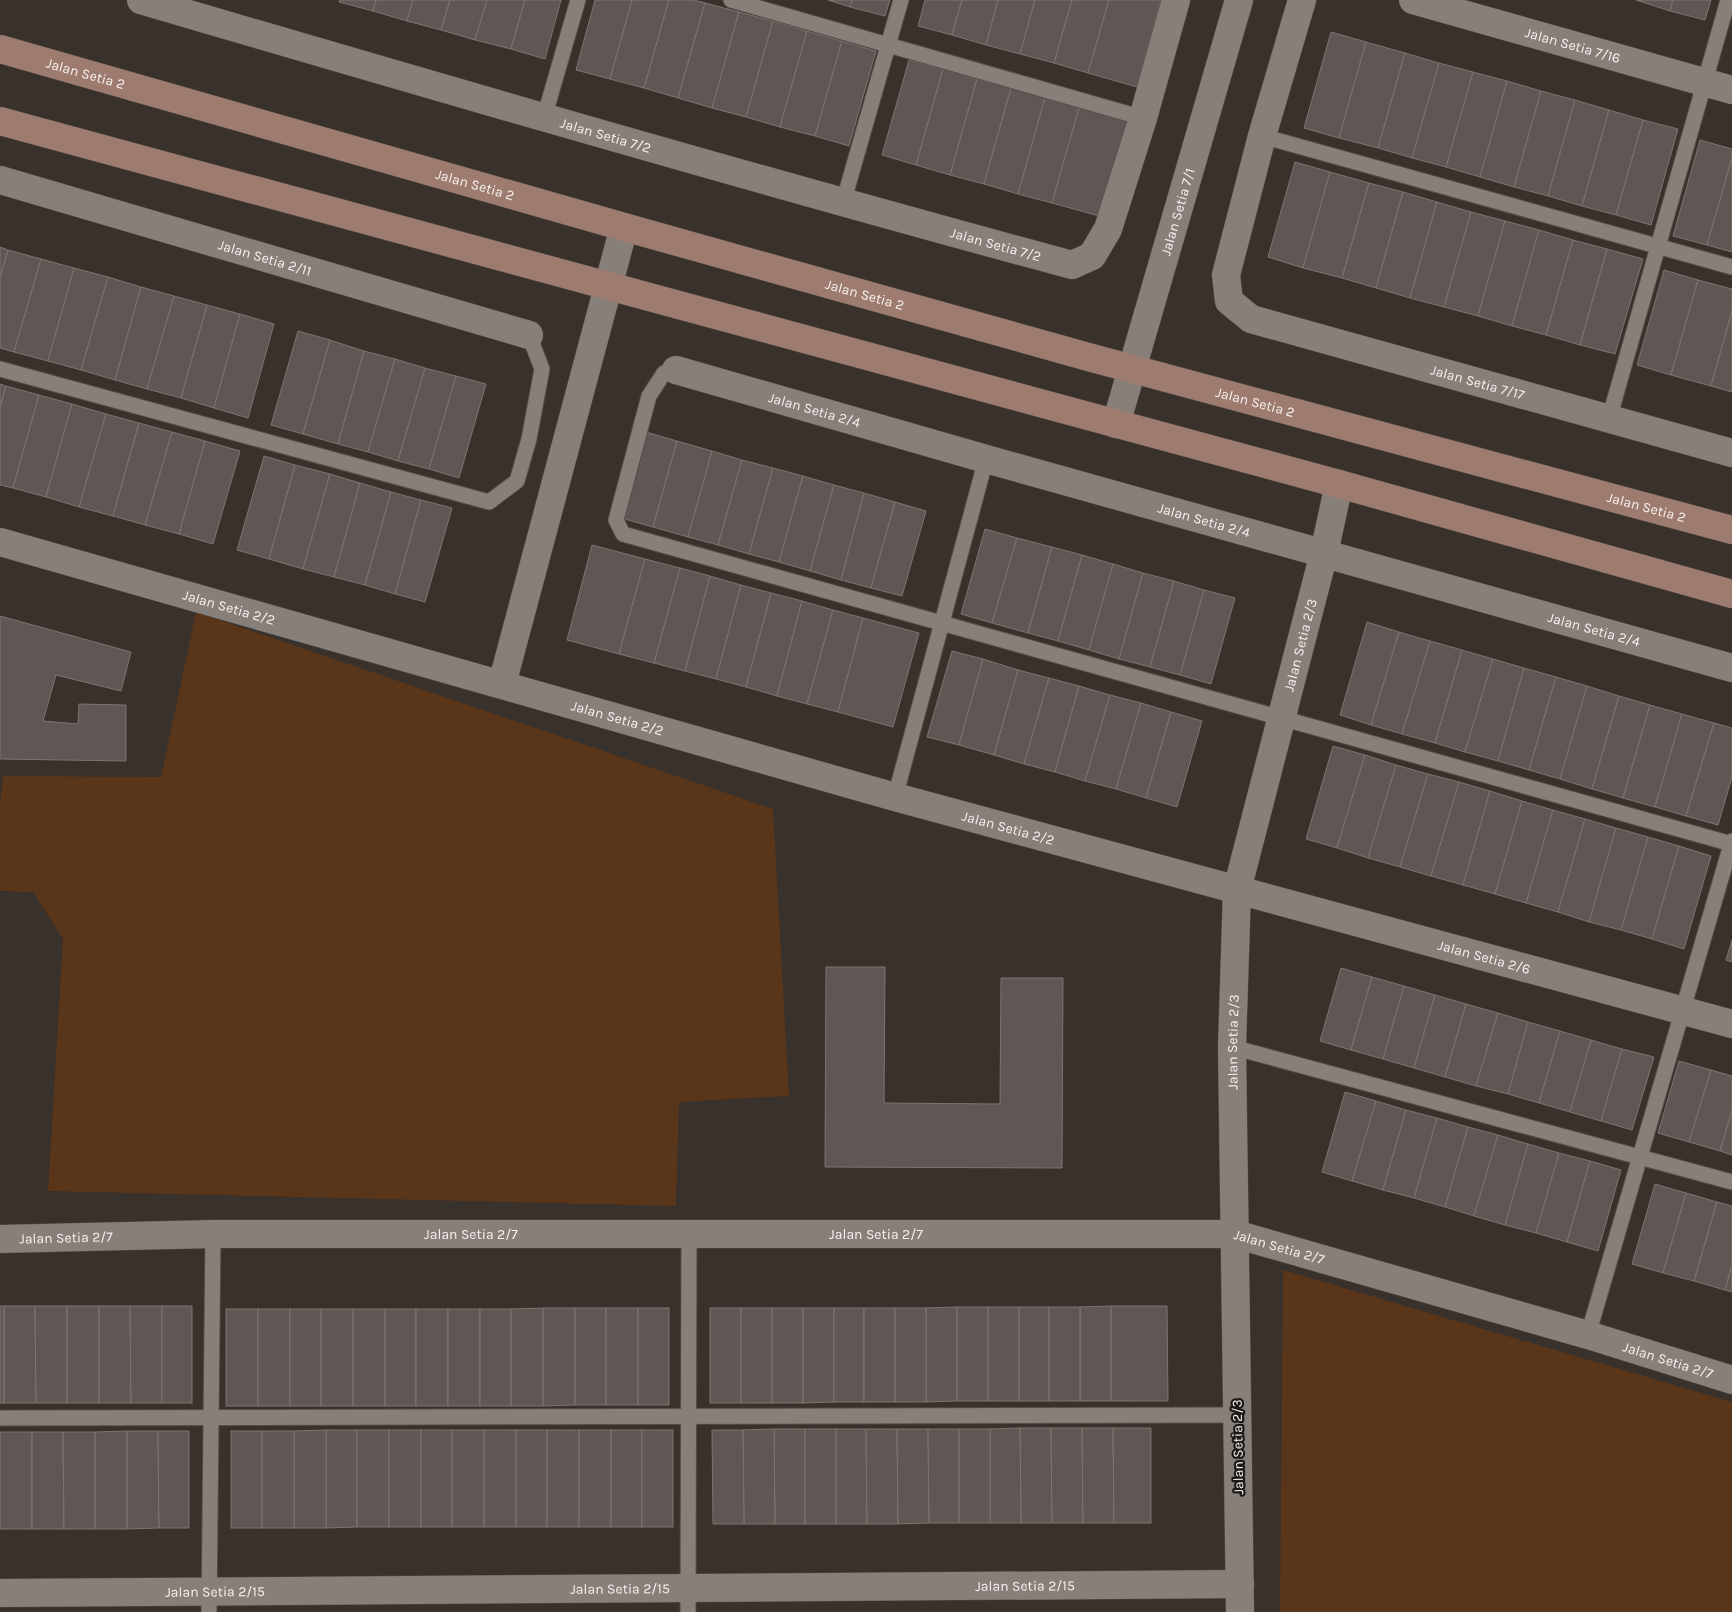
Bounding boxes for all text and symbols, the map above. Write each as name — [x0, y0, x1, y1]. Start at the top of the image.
street label: Jalan Setia 7/16 — [1523, 24, 1622, 67]
street label: Jalan Setia 2 — [44, 54, 127, 93]
street label: Jalan Setia 7/2 — [558, 114, 653, 156]
street label: Jalan Setia 2 — [434, 165, 516, 204]
street label: Jalan Setia 7/1 — [1157, 166, 1198, 257]
street label: Jalan Setia 7/2 — [948, 224, 1043, 265]
street label: Jalan Setia 2/11 — [216, 236, 314, 279]
street label: Jalan Setia 2 — [824, 275, 906, 314]
street label: Jalan Setia 7/17 — [1429, 361, 1527, 403]
street label: Jalan Setia 2 — [1214, 383, 1297, 421]
street label: Jalan Setia 2/4 — [766, 388, 863, 431]
street label: Jalan Setia 2 — [1605, 488, 1688, 526]
street label: Jalan Setia 2/4 — [1156, 499, 1252, 541]
street label: Jalan Setia 2/2 — [181, 586, 277, 628]
street label: Jalan Setia 2/3 — [1280, 597, 1320, 693]
street label: Jalan Setia 2/4 — [1546, 608, 1642, 650]
street label: Jalan Setia 2/2 — [569, 697, 666, 739]
street label: Jalan Setia 2/2 — [960, 807, 1056, 848]
street label: Jalan Setia 2/6 — [1436, 936, 1532, 977]
street label: Jalan Setia 2/3 — [1223, 994, 1242, 1090]
street label: Jalan Setia 2/7 — [424, 1226, 518, 1243]
street label: Jalan Setia 2/7 — [829, 1226, 923, 1243]
street label: Jalan Setia 2/7 — [1232, 1226, 1327, 1268]
street label: Jalan Setia 2/7 — [19, 1228, 113, 1247]
street label: Jalan Setia 2/7 — [1621, 1338, 1716, 1382]
street label: Jalan Setia 2/3 — [1229, 1399, 1247, 1495]
street label: Jalan Setia 2/15 — [975, 1577, 1075, 1594]
street label: Jalan Setia 2/15 — [570, 1580, 670, 1597]
street label: Jalan Setia 2/15 — [165, 1583, 265, 1600]

